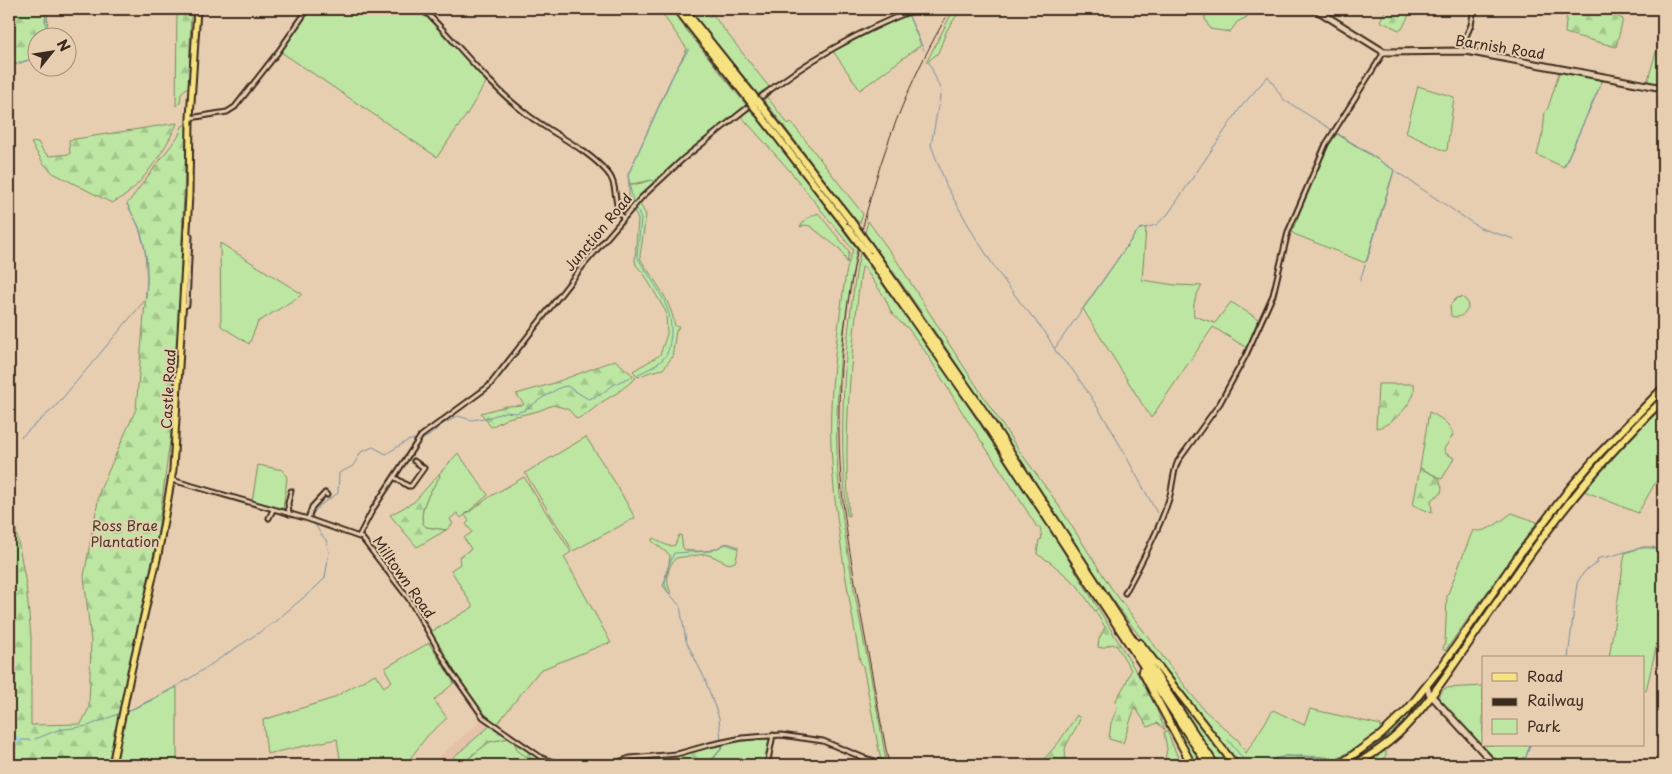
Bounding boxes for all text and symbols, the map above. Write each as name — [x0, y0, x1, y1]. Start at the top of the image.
north arrow — [28, 28, 78, 78]
street label: Barnish Road — [1454, 30, 1546, 64]
text: N — [52, 35, 76, 55]
street label: Junction Road — [559, 188, 637, 276]
street label: Castle Road — [155, 348, 181, 430]
park label: Ross Brae Plantation — [91, 515, 159, 552]
street label: Milltown Road — [368, 532, 440, 622]
legend — [1482, 656, 1644, 746]
text: Road — [1527, 664, 1563, 687]
text: Railway — [1527, 688, 1584, 711]
text: Park — [1527, 714, 1561, 737]

